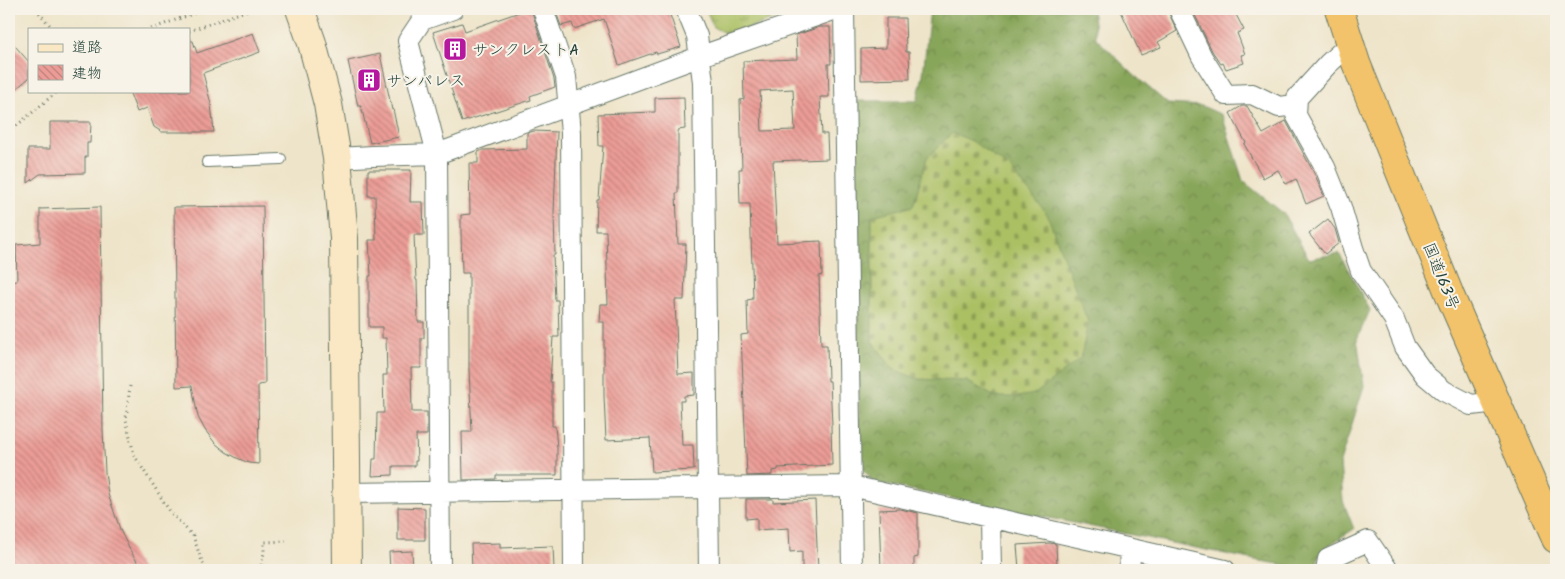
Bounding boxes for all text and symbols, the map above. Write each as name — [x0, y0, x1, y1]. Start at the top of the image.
legend — [28, 28, 190, 92]
text: 道路 — [72, 36, 102, 60]
building icon: サンクレストA — [442, 36, 468, 62]
place label: サンクレストA — [472, 38, 579, 63]
text: 建物 — [72, 62, 102, 86]
building icon: サンパレス — [356, 67, 382, 93]
place label: サンパレス — [386, 69, 465, 94]
street label: 国道163号 — [1416, 239, 1466, 314]

